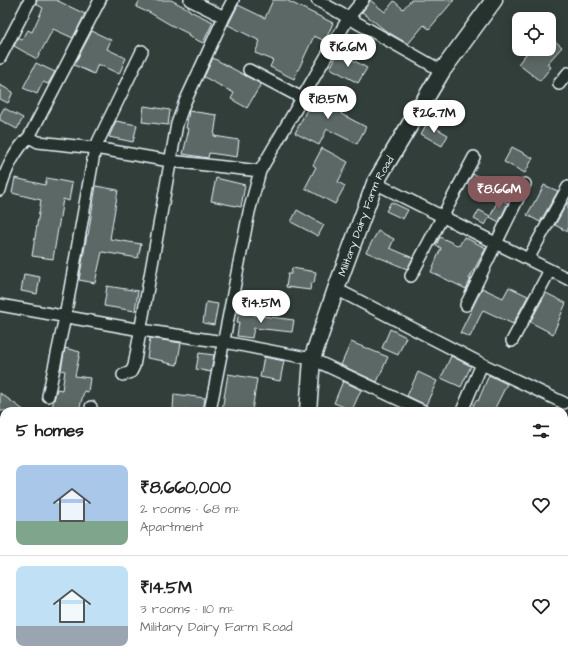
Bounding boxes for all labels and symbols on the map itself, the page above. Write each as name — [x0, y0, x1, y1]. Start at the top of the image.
pin: ₹16.6M — [315, 34, 381, 68]
pin: ₹18.5M — [295, 86, 361, 120]
pin: ₹26.7M — [401, 100, 467, 134]
street label: Military Dairy Farm Road — [334, 153, 398, 278]
pin: ₹8.66M — [466, 176, 532, 210]
pin: ₹14.5M — [228, 290, 294, 324]

